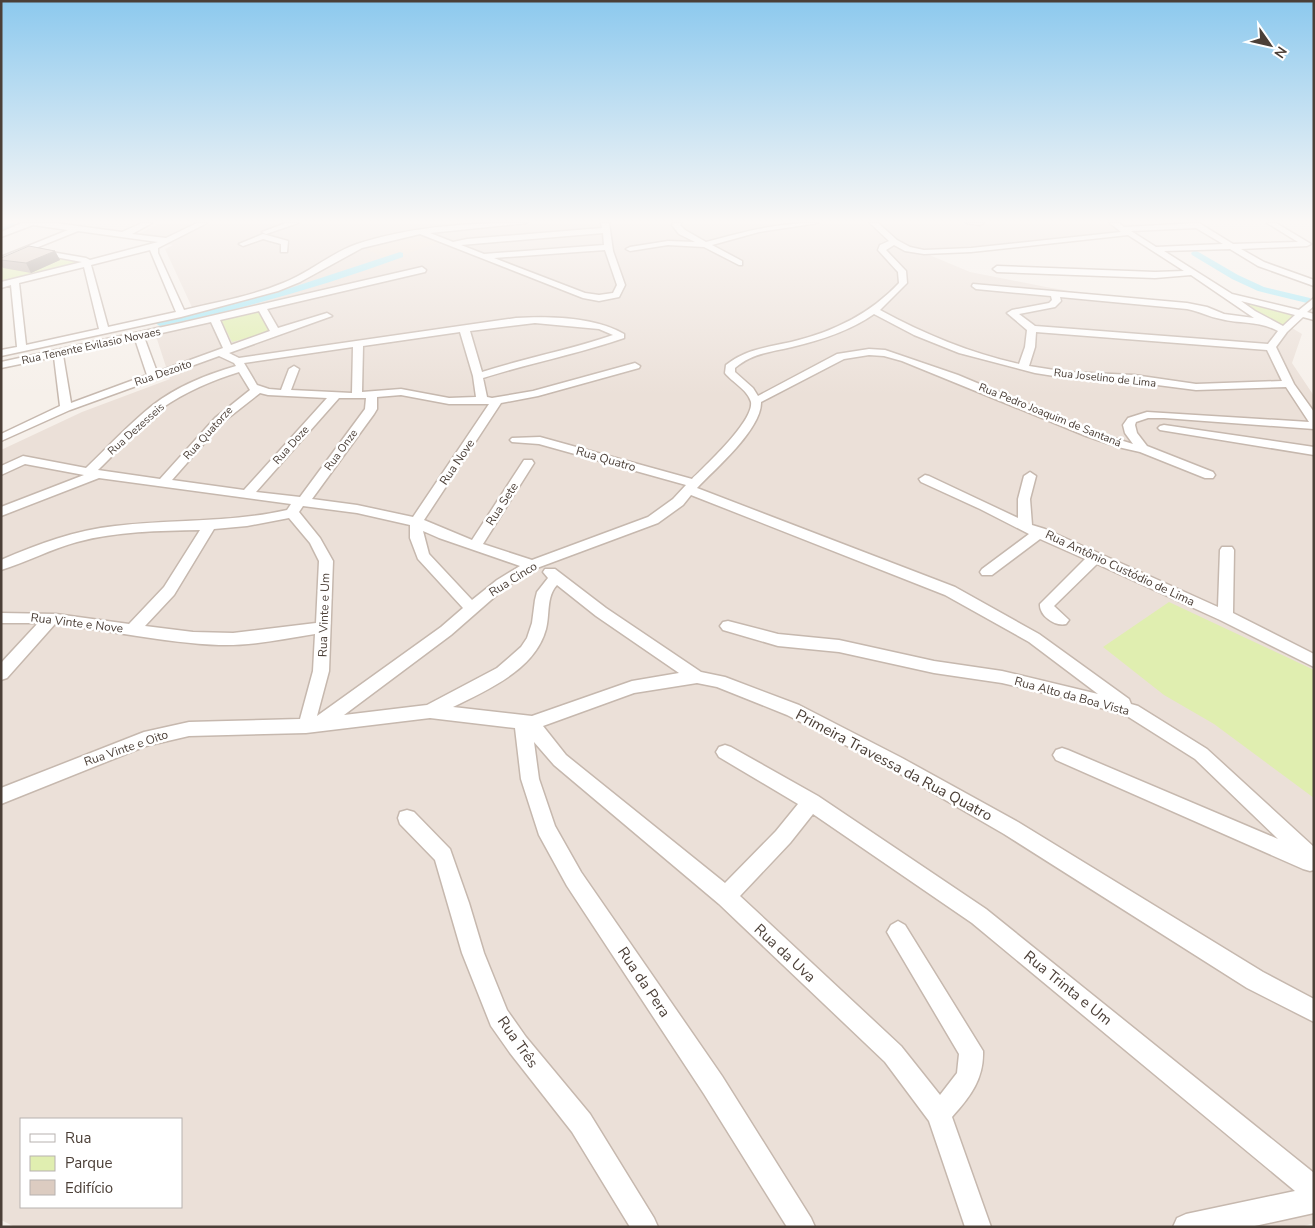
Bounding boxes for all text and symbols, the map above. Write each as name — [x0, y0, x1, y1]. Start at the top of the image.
north arrow — [1245, 20, 1295, 70]
text: N — [1270, 42, 1291, 62]
street label: Rua Tenente Evilasio Novaes — [20, 324, 162, 368]
street label: Rua Dezoito — [132, 356, 194, 390]
street label: Rua Joselino de Lima — [1053, 365, 1157, 391]
street label: Rua Pedro Joaquim de Santaná — [976, 379, 1124, 451]
street label: Rua Dezesseis — [104, 400, 168, 458]
street label: Rua Quatorze — [180, 403, 236, 463]
street label: Rua Doze — [270, 422, 312, 468]
street label: Rua Onze — [321, 426, 361, 474]
street label: Rua Nove — [436, 436, 478, 488]
street label: Rua Quatro — [574, 443, 638, 475]
street label: Rua Sete — [482, 479, 522, 529]
street label: Rua Antônio Custódio de Lima — [1043, 526, 1197, 610]
street label: Rua Cinco — [486, 558, 540, 600]
street label: Rua Vinte e Um — [315, 573, 333, 657]
street label: Rua Vinte e Nove — [30, 609, 124, 637]
street label: Rua Alto da Boa Vista — [1013, 673, 1131, 719]
street label: Primeira Travessa da Rua Quatro — [792, 705, 996, 825]
street label: Rua Vinte e Oito — [82, 726, 170, 770]
street label: Rua da Uva — [750, 919, 820, 987]
street label: Rua da Pera — [613, 943, 675, 1021]
street label: Rua Trinta e Um — [1020, 946, 1116, 1030]
street label: Rua Três — [493, 1012, 543, 1072]
legend — [20, 1118, 182, 1208]
text: Rua — [65, 1128, 91, 1148]
text: Parque — [65, 1153, 113, 1173]
text: Edifício — [65, 1178, 113, 1198]

